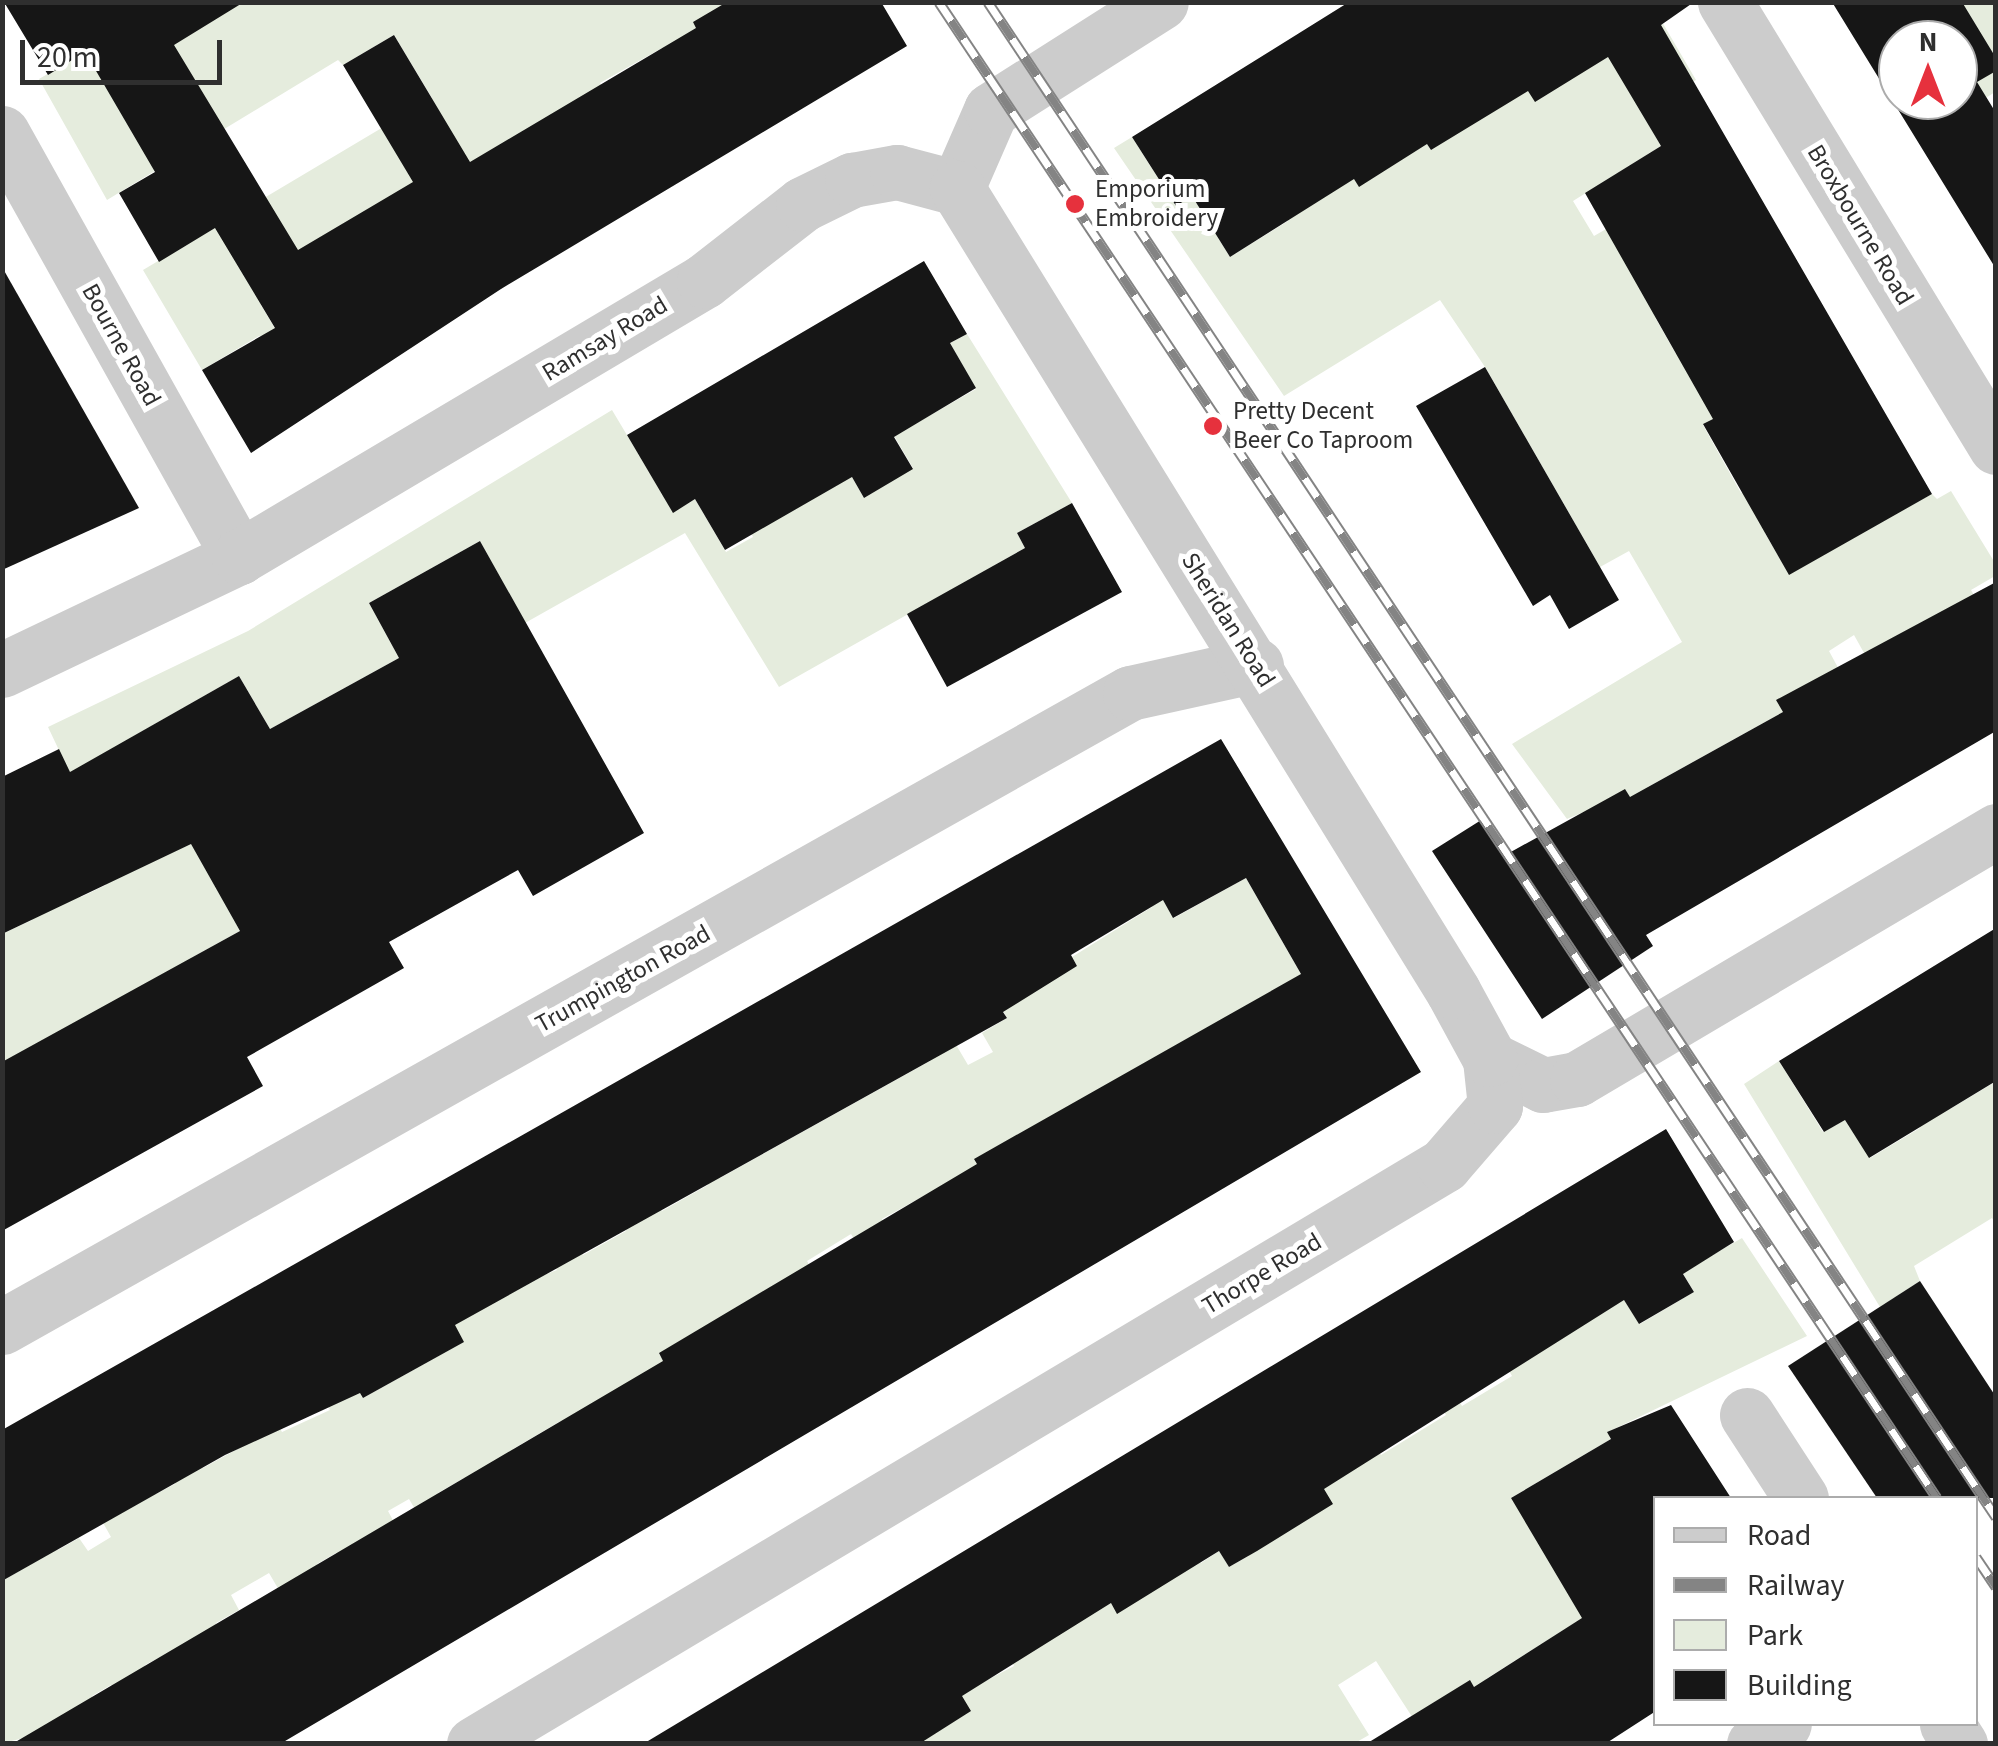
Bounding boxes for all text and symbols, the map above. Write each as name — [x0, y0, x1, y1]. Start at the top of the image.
scale bar — [25, 20, 228, 82]
north arrow — [1878, 20, 1978, 120]
text: N — [1919, 22, 1937, 62]
text: 20 m — [37, 36, 98, 79]
street label: Broxbourne Road — [1800, 139, 1920, 311]
place label: Emporium Embroidery — [1095, 175, 1218, 234]
marker: Emporium Embroidery — [1064, 193, 1086, 215]
street label: Bourne Road — [75, 279, 167, 411]
street label: Ramsay Road — [537, 290, 673, 388]
place label: Pretty Decent Beer Co Taproom — [1233, 397, 1413, 456]
marker: Pretty Decent Beer Co Taproom — [1202, 415, 1224, 437]
street label: Sheridan Road — [1175, 547, 1281, 693]
street label: Trumpington Road — [530, 918, 716, 1040]
street label: Thorpe Road — [1197, 1227, 1327, 1321]
legend — [1653, 1496, 1978, 1726]
text: Road — [1747, 1514, 1811, 1557]
text: Railway — [1747, 1564, 1845, 1607]
text: Park — [1747, 1614, 1803, 1657]
text: Building — [1747, 1664, 1852, 1707]

